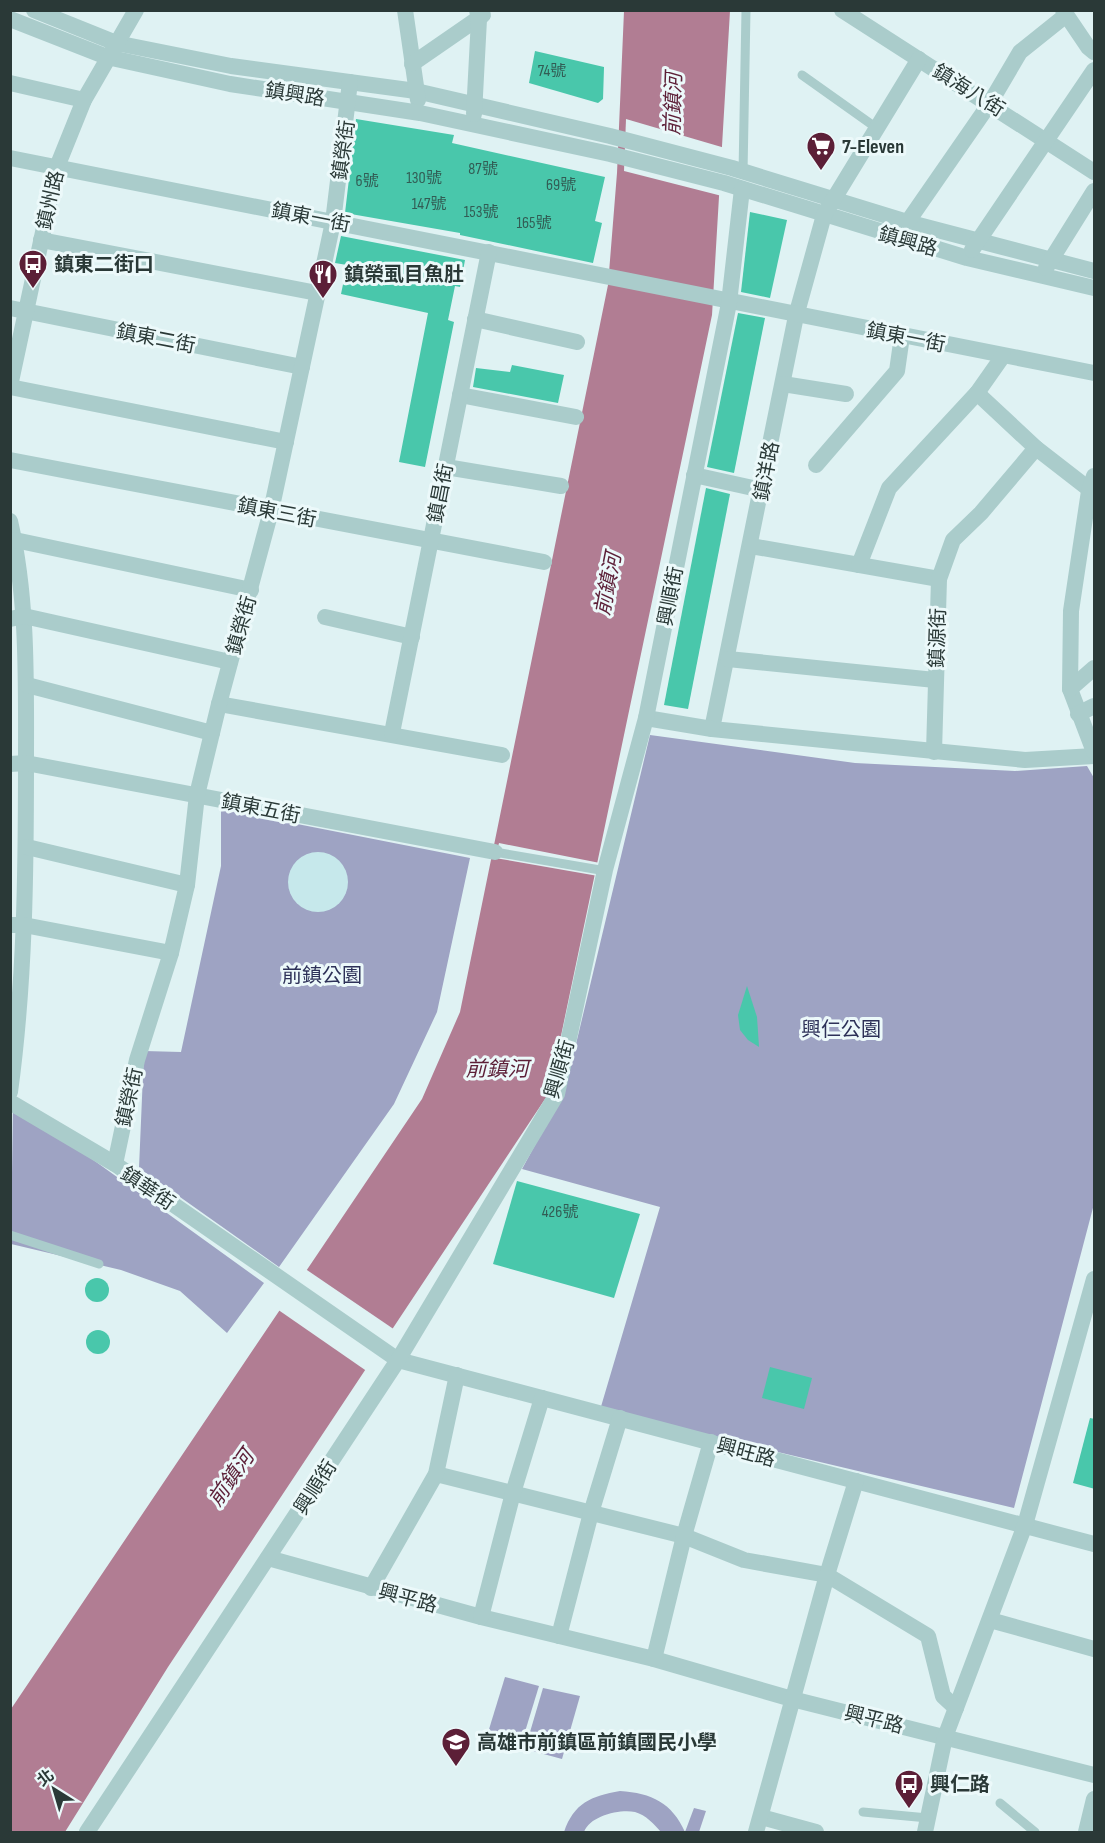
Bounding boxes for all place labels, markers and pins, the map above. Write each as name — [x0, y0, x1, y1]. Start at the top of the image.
supermarket icon: 7-Eleven — [805, 130, 837, 172]
place label: 7-Eleven — [842, 135, 904, 159]
bus stop icon: 鎮東二街口 — [17, 248, 49, 290]
place label: 鎮東二街口 — [54, 253, 154, 277]
restaurant icon: 鎮榮虱目魚肚 — [307, 258, 339, 300]
place label: 鎮榮虱目魚肚 — [344, 263, 464, 287]
school or university icon: 高雄市前鎮區前鎮國民小學 — [440, 1726, 472, 1768]
place label: 高雄市前鎮區前鎮國民小學 — [477, 1731, 717, 1755]
bus stop icon: 興仁路 — [893, 1768, 925, 1810]
place label: 興仁路 — [930, 1773, 990, 1797]

